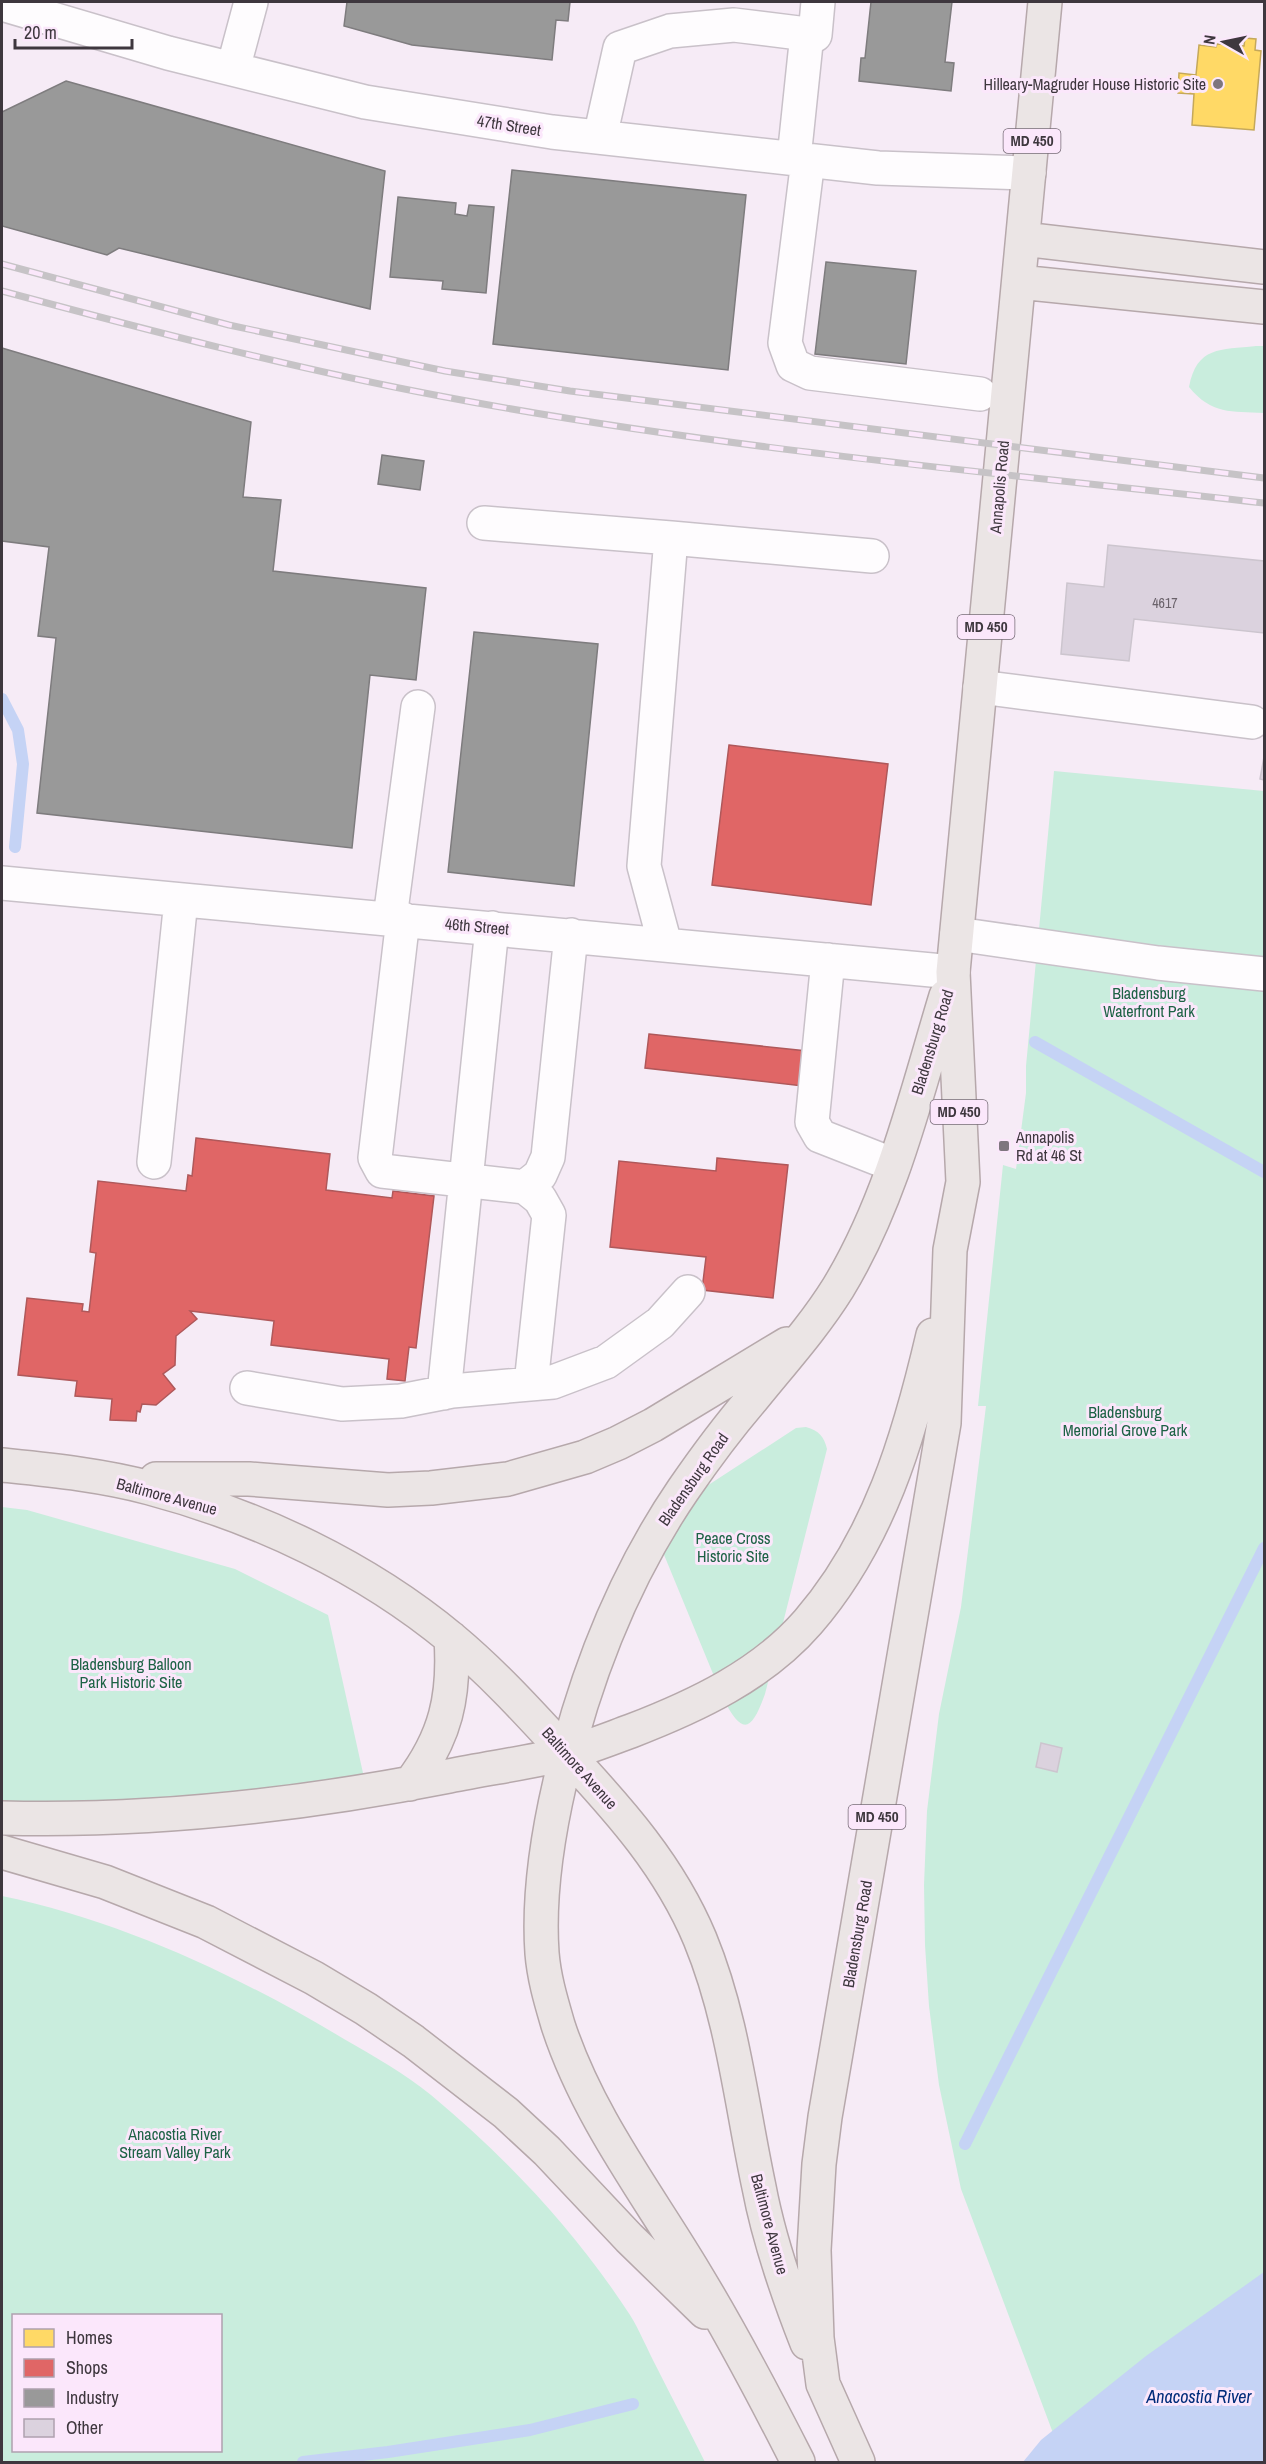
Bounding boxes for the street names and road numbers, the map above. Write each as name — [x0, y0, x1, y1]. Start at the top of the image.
street label: 47th Street — [476, 109, 543, 141]
road number: MD 450 — [1004, 129, 1060, 153]
street label: Annapolis Road — [984, 440, 1014, 535]
road number: MD 450 — [958, 615, 1014, 639]
street label: 46th Street — [444, 912, 510, 940]
street label: Bladensburg Road — [906, 987, 958, 1097]
road number: MD 450 — [930, 1100, 988, 1124]
street label: Bladensburg Road — [653, 1428, 733, 1530]
street label: Baltimore Avenue — [114, 1472, 220, 1520]
street label: Baltimore Avenue — [537, 1722, 623, 1814]
road number: MD 450 — [848, 1805, 906, 1829]
street label: Bladensburg Road — [837, 1879, 877, 1989]
street label: Baltimore Avenue — [746, 2171, 794, 2277]

